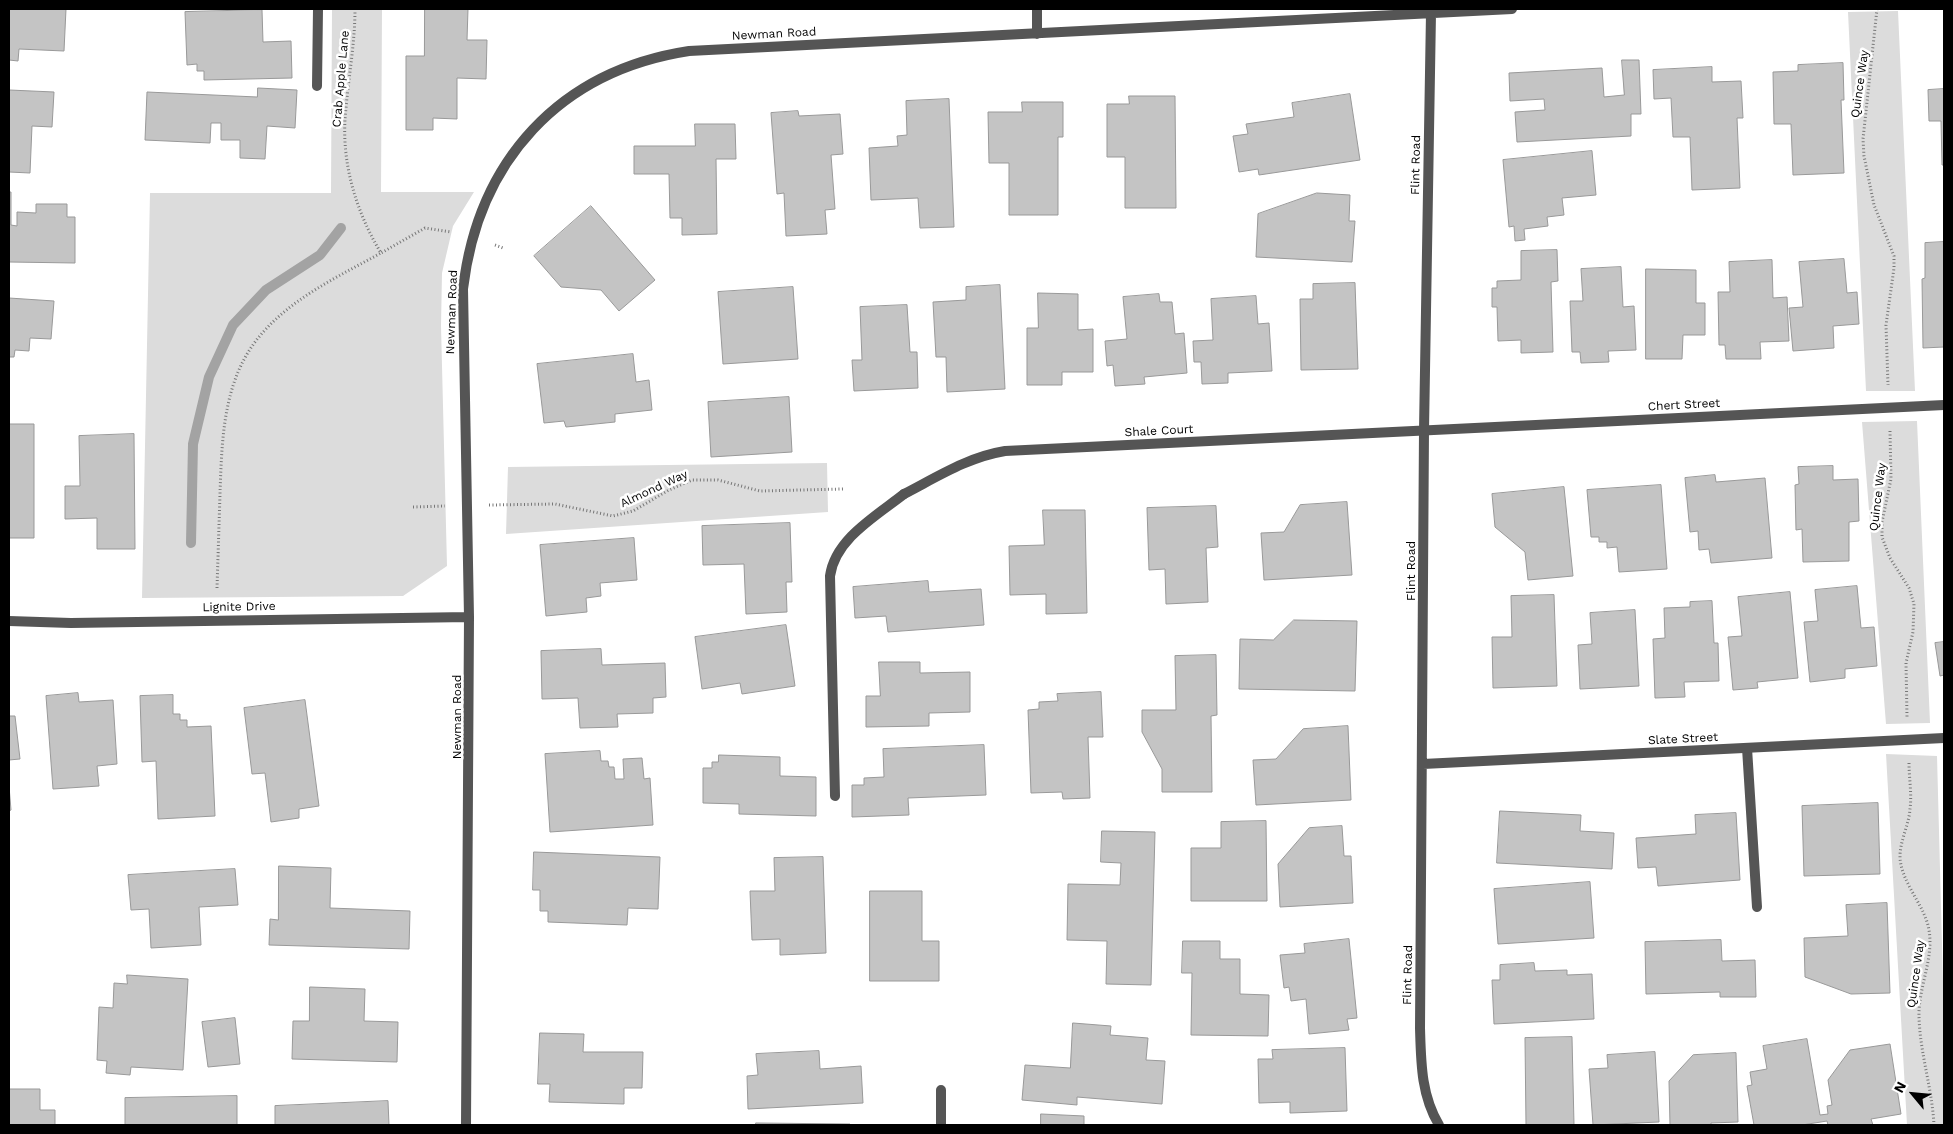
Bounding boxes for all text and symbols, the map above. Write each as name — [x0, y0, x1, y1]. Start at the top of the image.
street label: Newman Road — [731, 25, 817, 43]
street label: Crab Apple Lane — [330, 30, 352, 128]
street label: Quince Way — [1848, 49, 1872, 119]
street label: Flint Road — [1408, 135, 1424, 195]
street label: Newman Road — [443, 269, 461, 355]
street label: Chert Street — [1647, 396, 1721, 414]
street label: Shale Court — [1124, 422, 1194, 440]
street label: Quince Way — [1867, 462, 1889, 532]
street label: Almond Way — [618, 467, 690, 511]
street label: Flint Road — [1404, 541, 1418, 601]
street label: Lignite Drive — [202, 599, 276, 615]
street label: Newman Road — [450, 675, 464, 759]
street label: Slate Street — [1648, 730, 1718, 748]
street label: Quince Way — [1904, 939, 1928, 1009]
street label: Flint Road — [1400, 945, 1416, 1005]
north arrow — [1888, 1069, 1938, 1119]
text: N — [1890, 1079, 1909, 1095]

